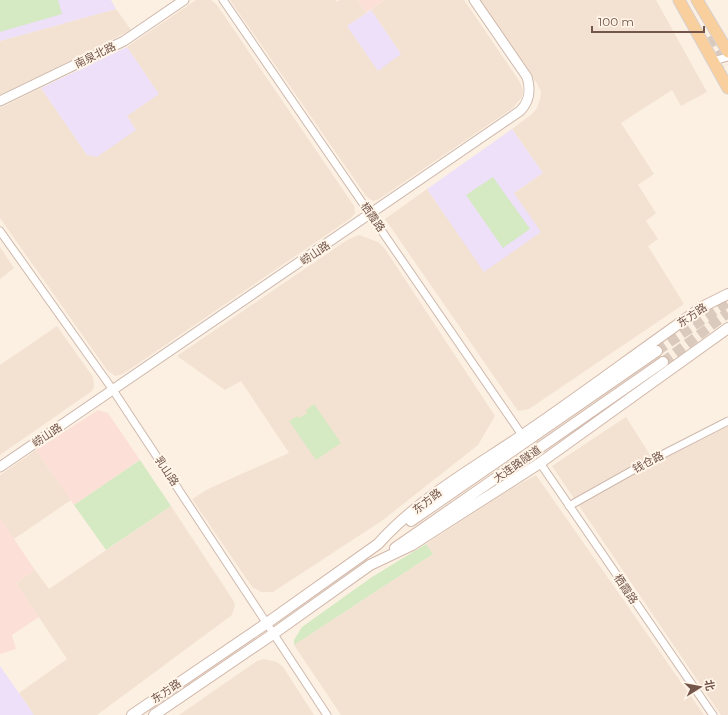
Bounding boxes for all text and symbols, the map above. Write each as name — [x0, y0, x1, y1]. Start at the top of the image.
scale bar — [592, 8, 704, 34]
text: 100 m — [598, 14, 634, 29]
street label: 南泉北路 — [72, 39, 118, 71]
street label: 栖霞路 — [358, 199, 388, 235]
street label: 崂山路 — [297, 238, 333, 268]
street label: 东方路 — [674, 300, 710, 330]
street label: 崂山路 — [29, 420, 65, 450]
street label: 大连路隧道 — [490, 442, 544, 486]
street label: 钱仓路 — [630, 448, 666, 476]
street label: 乳山路 — [152, 453, 182, 489]
street label: 东方路 — [410, 485, 444, 517]
street label: 栖霞路 — [611, 571, 641, 607]
north arrow — [680, 667, 720, 707]
street label: 东方路 — [148, 676, 184, 706]
text: 北 — [702, 678, 718, 692]

